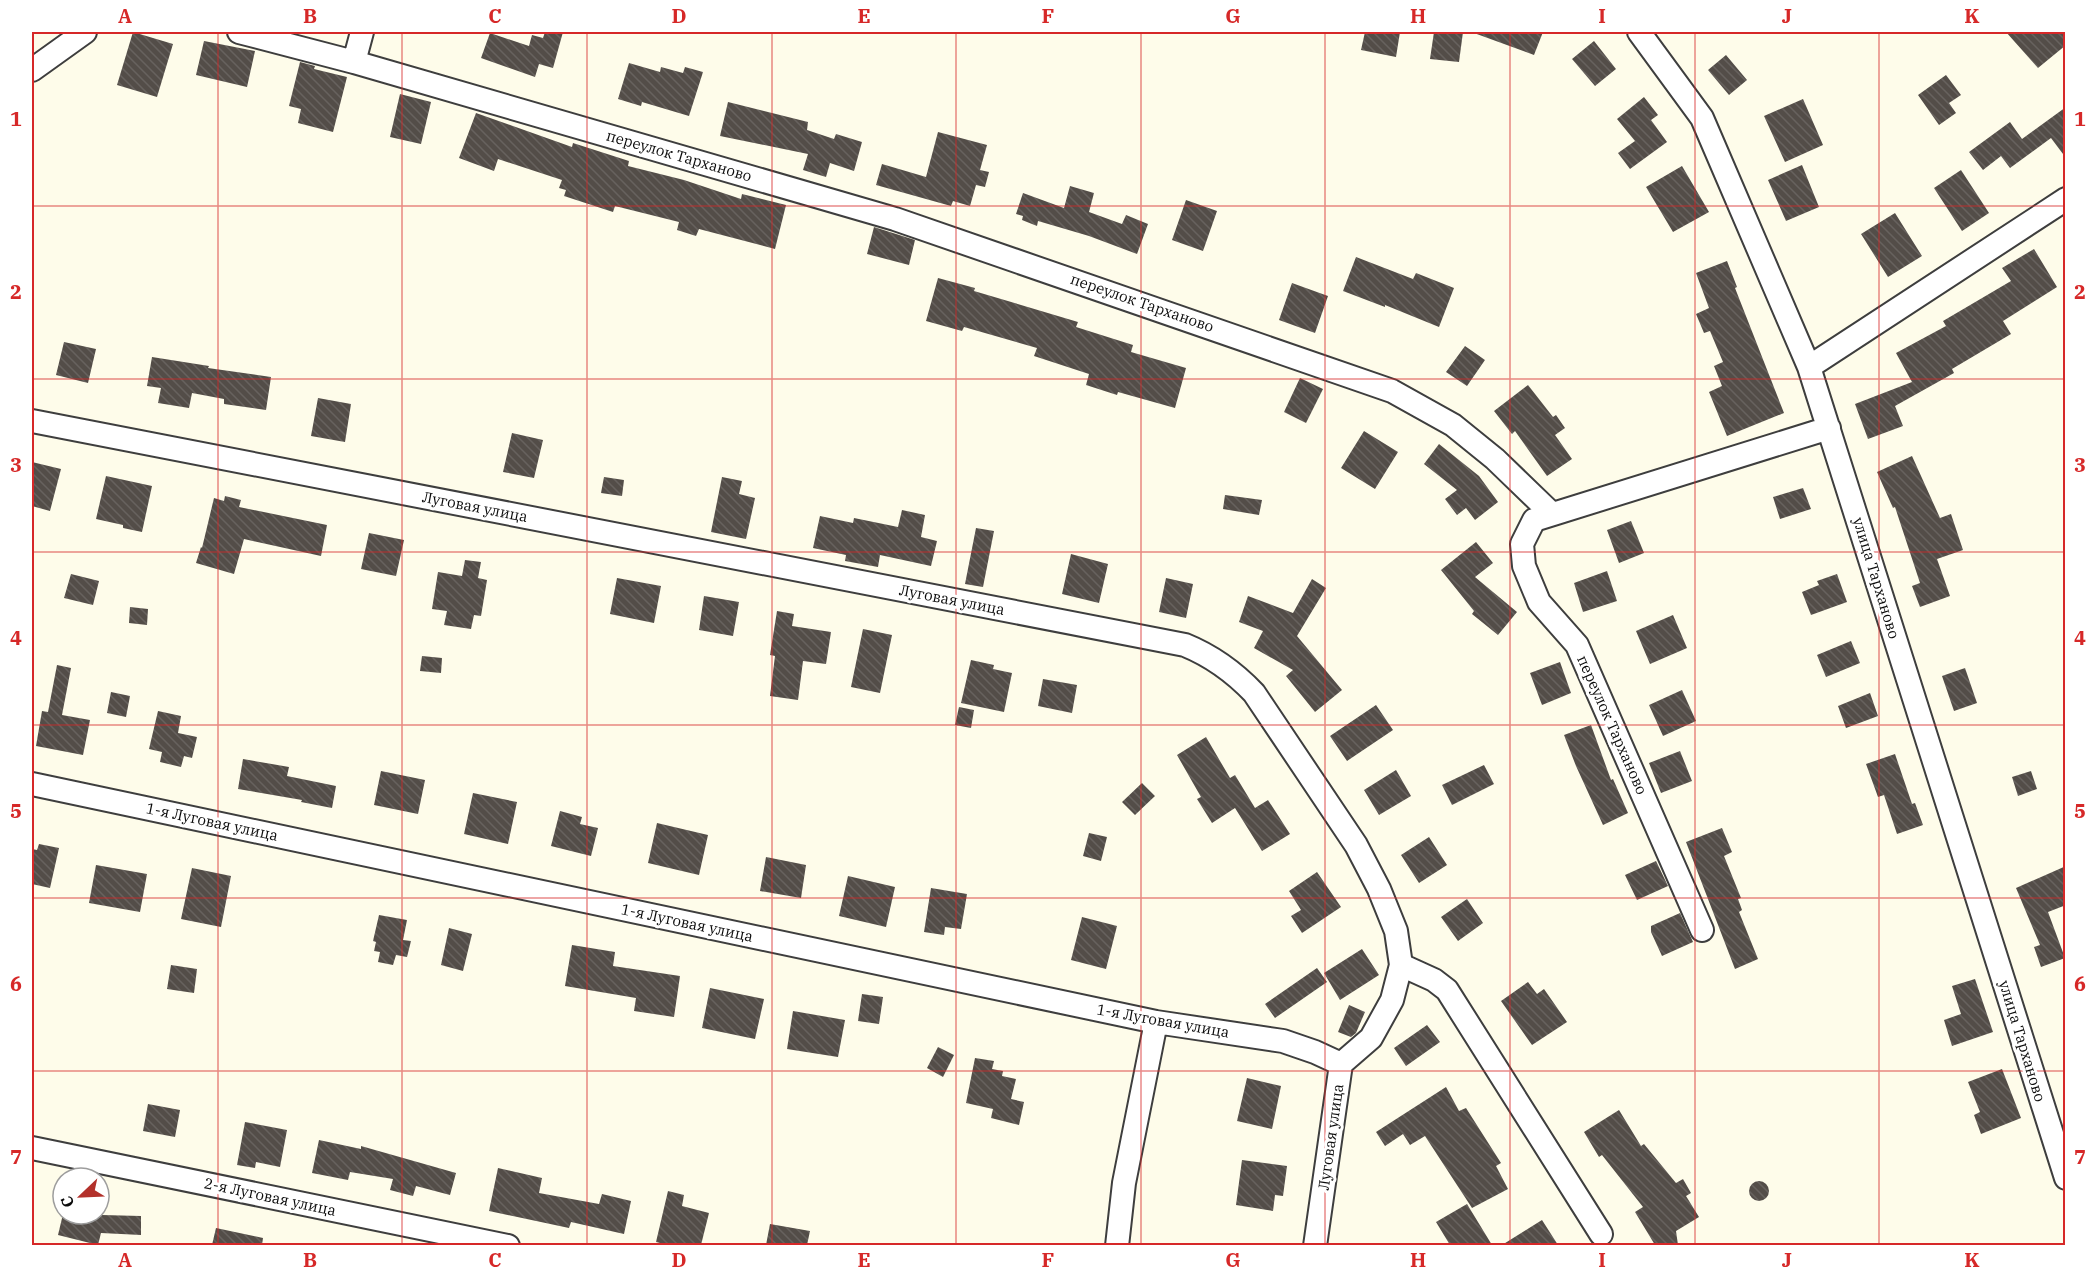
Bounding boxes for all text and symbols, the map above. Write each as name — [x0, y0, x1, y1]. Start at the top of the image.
text: A — [118, 2, 132, 29]
text: B — [303, 2, 317, 29]
text: C — [488, 2, 502, 29]
text: D — [671, 2, 687, 29]
text: E — [857, 2, 871, 29]
text: F — [1042, 2, 1054, 29]
text: G — [1225, 2, 1241, 29]
text: H — [1410, 2, 1426, 29]
text: I — [1598, 2, 1606, 29]
text: J — [1782, 2, 1792, 29]
text: K — [1964, 2, 1980, 29]
text: 1 — [10, 105, 22, 132]
text: 1 — [2074, 105, 2086, 132]
street label: переулок Тарханово — [604, 126, 754, 185]
street label: переулок Тарханово — [1068, 269, 1216, 336]
text: 2 — [10, 278, 22, 305]
text: 2 — [2074, 278, 2086, 305]
text: 3 — [10, 451, 22, 478]
text: 3 — [2074, 451, 2086, 478]
street label: Луговая улица — [421, 487, 530, 526]
street label: улица Тарханово — [1849, 515, 1904, 641]
street label: Луговая улица — [898, 580, 1007, 619]
text: 4 — [10, 624, 22, 651]
text: 4 — [2074, 624, 2086, 651]
street label: переулок Тарханово — [1573, 652, 1652, 797]
text: 5 — [10, 797, 22, 824]
text: 5 — [2074, 797, 2086, 824]
street label: 1-я Луговая улица — [144, 798, 280, 845]
street label: 1-я Луговая улица — [619, 899, 755, 946]
text: 6 — [10, 970, 22, 997]
text: 6 — [2074, 970, 2086, 997]
street label: улица Тарханово — [1995, 978, 2050, 1104]
street label: 1-я Луговая улица — [1095, 999, 1231, 1042]
street label: Луговая улица — [1314, 1083, 1347, 1191]
text: 7 — [10, 1143, 22, 1170]
text: 7 — [2074, 1143, 2086, 1170]
north arrow — [51, 1166, 111, 1226]
street label: 2-я Луговая улица — [202, 1173, 338, 1220]
text: С — [56, 1193, 78, 1211]
text: A — [118, 1246, 132, 1273]
text: B — [303, 1246, 317, 1273]
text: C — [488, 1246, 502, 1273]
text: D — [671, 1246, 687, 1273]
text: E — [857, 1246, 871, 1273]
text: F — [1042, 1246, 1054, 1273]
text: G — [1225, 1246, 1241, 1273]
text: H — [1410, 1246, 1426, 1273]
text: I — [1598, 1246, 1606, 1273]
text: J — [1782, 1246, 1792, 1273]
text: K — [1964, 1246, 1980, 1273]

